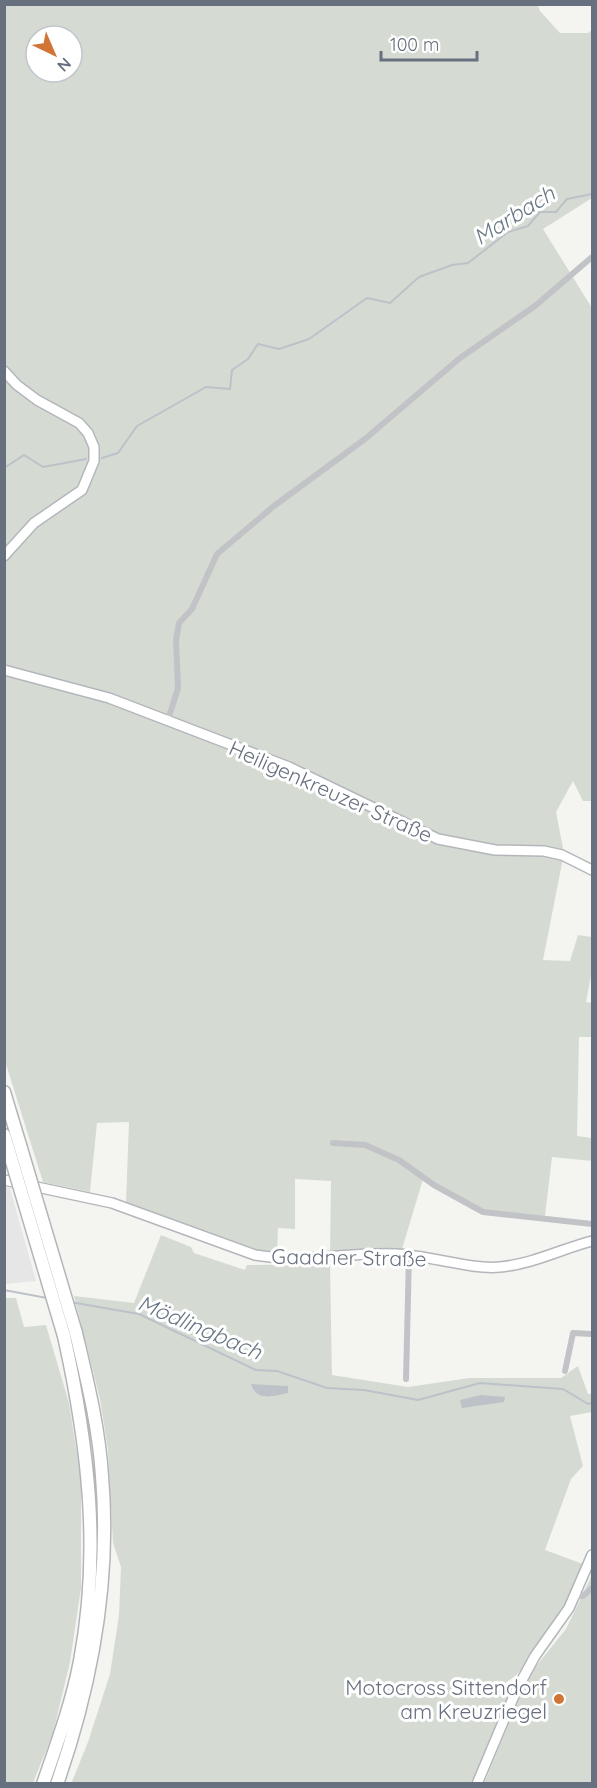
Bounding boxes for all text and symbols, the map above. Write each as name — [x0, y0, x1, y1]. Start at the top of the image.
north arrow — [24, 24, 84, 84]
scale bar — [381, 24, 477, 62]
text: 100 m — [390, 33, 439, 56]
text: N — [53, 54, 76, 76]
water label: Marbach — [468, 179, 560, 251]
street label: Heiligenkreuzer Straße — [225, 734, 437, 848]
street label: Gaadner Straße — [271, 1243, 427, 1271]
water label: Mödlingbach — [134, 1288, 266, 1366]
place label: Motocross Sittendorf am Kreuzriegel — [345, 1674, 547, 1724]
marker: Motocross Sittendorf am Kreuzriegel — [552, 1692, 566, 1706]

